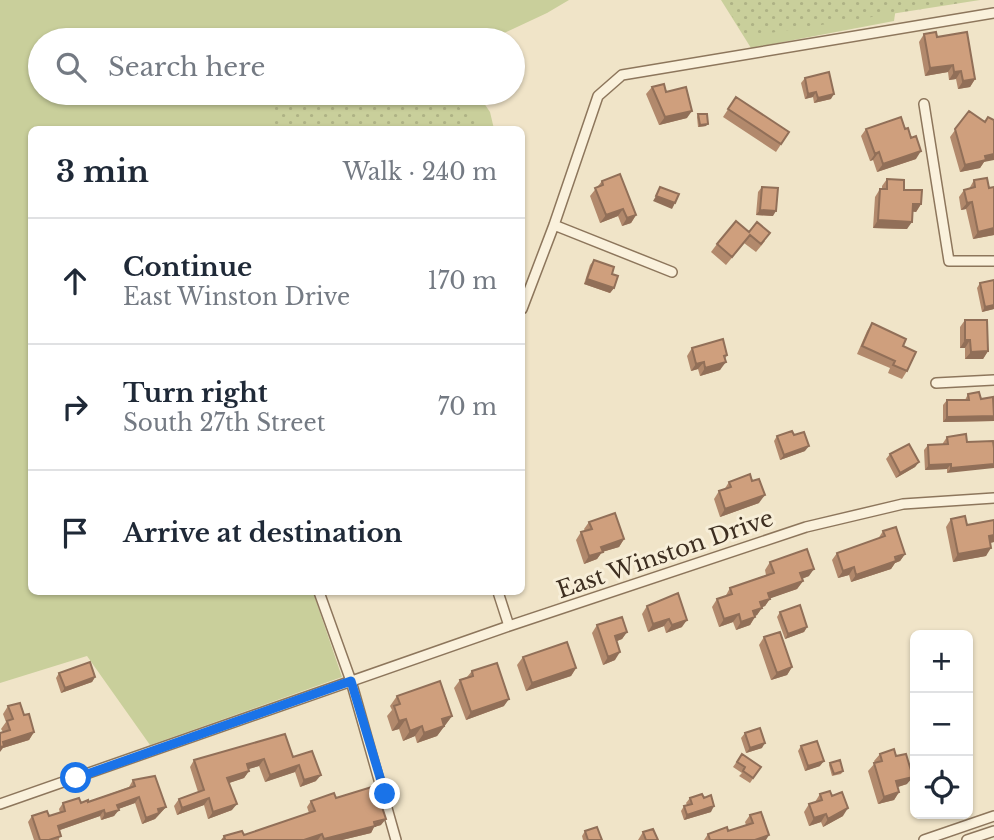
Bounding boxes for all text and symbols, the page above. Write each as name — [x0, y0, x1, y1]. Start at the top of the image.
search box — [28, 28, 525, 105]
icon: search — [52, 48, 90, 86]
text: Search here — [108, 51, 265, 83]
text: 3 min — [56, 153, 149, 190]
text: Walk · 240 m — [343, 158, 497, 186]
text: Continue — [123, 251, 252, 283]
icon: ahead — [56, 262, 94, 300]
text: 170 m — [427, 267, 497, 295]
text: East Winston Drive — [123, 283, 350, 311]
text: Turn right — [123, 377, 268, 409]
icon: right — [56, 388, 94, 426]
text: 70 m — [438, 393, 497, 421]
text: South 27th Street — [123, 409, 325, 437]
street label: East Winston Drive — [553, 504, 777, 604]
icon: arrive — [56, 514, 94, 552]
text: Arrive at destination — [123, 517, 403, 549]
map controls — [910, 630, 973, 819]
button: + — [910, 630, 973, 693]
button: − — [910, 693, 973, 756]
button: locate — [910, 756, 973, 819]
route start — [60, 762, 91, 793]
route end — [369, 778, 400, 809]

